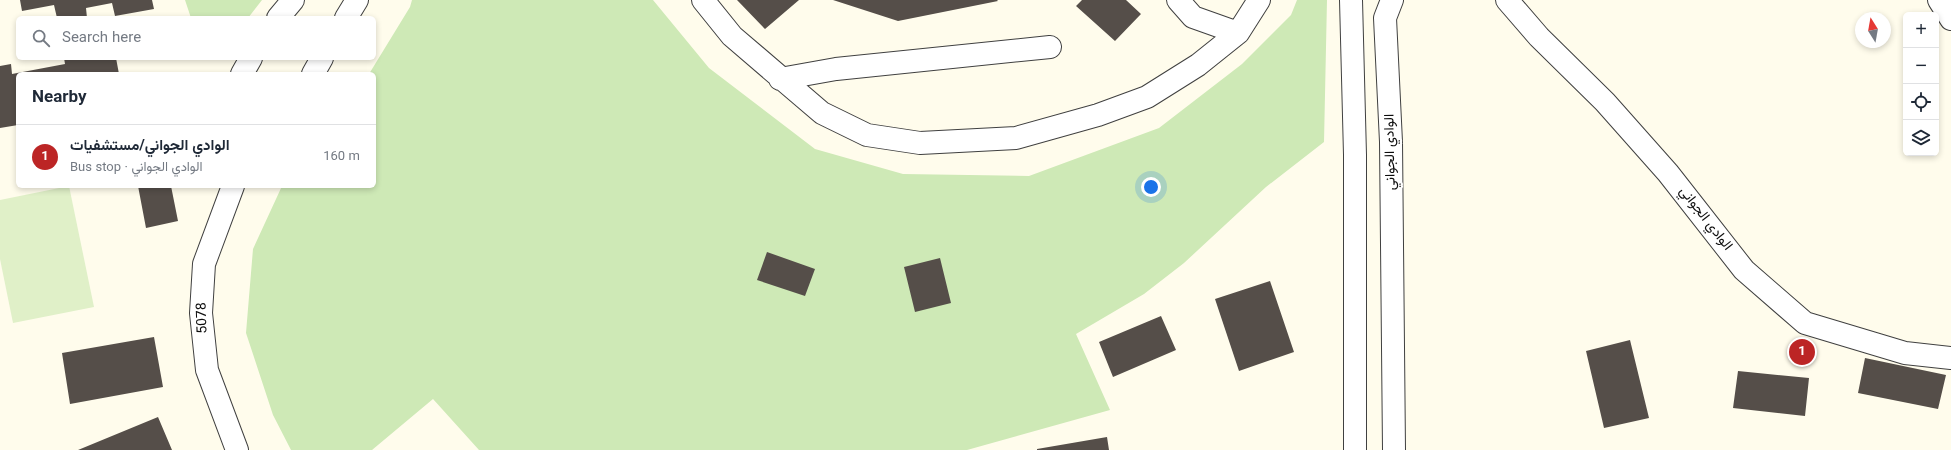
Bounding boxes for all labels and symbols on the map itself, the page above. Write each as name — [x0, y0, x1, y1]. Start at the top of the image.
north arrow — [1855, 12, 1891, 48]
street label: الوادي الجواني — [1379, 114, 1403, 190]
your location — [1141, 177, 1161, 197]
street label: الوادي الجواني — [1673, 182, 1737, 256]
street label: 5078 — [191, 302, 215, 334]
pin: 1 — [1789, 337, 1815, 367]

